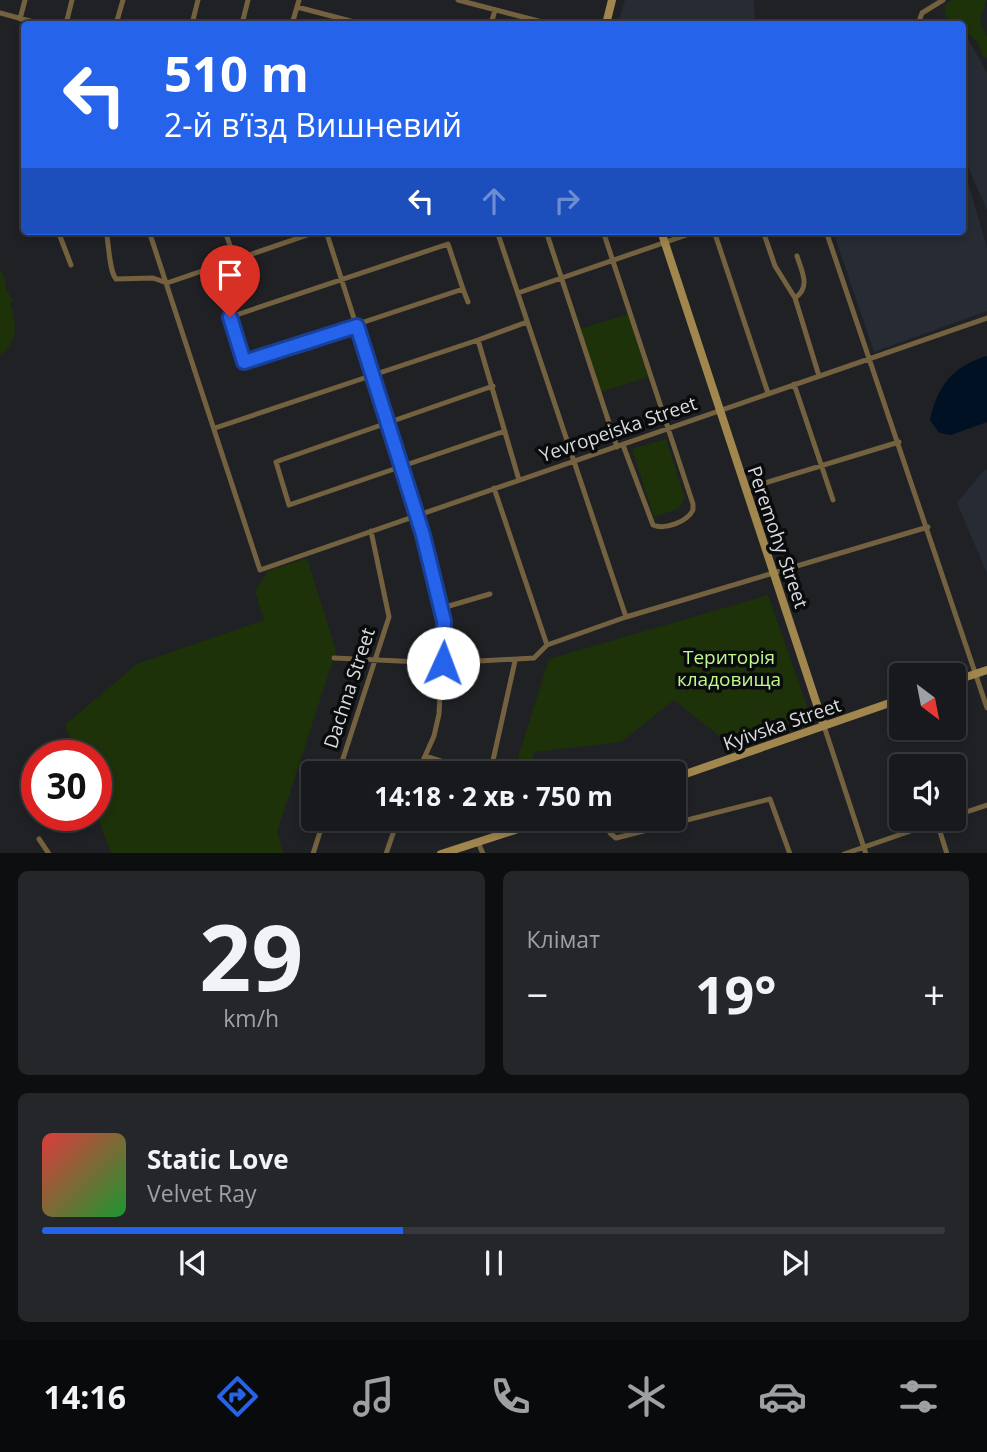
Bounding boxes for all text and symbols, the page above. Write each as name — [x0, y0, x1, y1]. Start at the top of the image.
text: 510 m — [164, 40, 309, 106]
icon: left — [49, 49, 140, 140]
text: 2-й вʼїзд Вишневий — [164, 103, 462, 146]
icon: left — [402, 182, 440, 220]
icon: ahead — [475, 182, 513, 220]
icon: right — [548, 182, 586, 220]
pin — [200, 245, 260, 317]
icon: arrive — [211, 256, 249, 294]
street label: Yevropeiska Street — [536, 390, 700, 468]
street label: Peremohy Street — [741, 462, 815, 612]
street label: Dachna Street — [317, 624, 381, 752]
position arrow — [406, 626, 480, 700]
park label: Територія кладовища — [677, 644, 781, 692]
north arrow — [889, 663, 966, 740]
map controls — [889, 663, 966, 831]
street label: Kyivska Street — [720, 692, 845, 756]
speed limit sign: 30 — [21, 740, 112, 831]
button: sound — [889, 754, 966, 831]
text: 14:18 · 2 хв · 750 m — [374, 778, 613, 814]
text: 29 — [199, 894, 303, 1018]
text: Клімат — [527, 923, 600, 955]
text: 19° — [695, 958, 777, 1029]
text: − — [527, 968, 548, 1020]
text: + — [923, 968, 945, 1020]
text: km/h — [223, 1002, 279, 1034]
text: Static Love — [147, 1141, 289, 1177]
text: Velvet Ray — [147, 1177, 257, 1209]
icon: previous — [174, 1244, 212, 1282]
icon: pause — [475, 1244, 513, 1282]
icon: next — [776, 1244, 814, 1282]
icon: directions — [213, 1372, 262, 1421]
icon: music — [349, 1372, 398, 1421]
icon: phone — [486, 1372, 535, 1421]
icon: climate — [622, 1372, 671, 1421]
icon: car — [758, 1372, 807, 1421]
icon: filters — [894, 1372, 943, 1421]
text: 14:16 — [44, 1375, 126, 1418]

